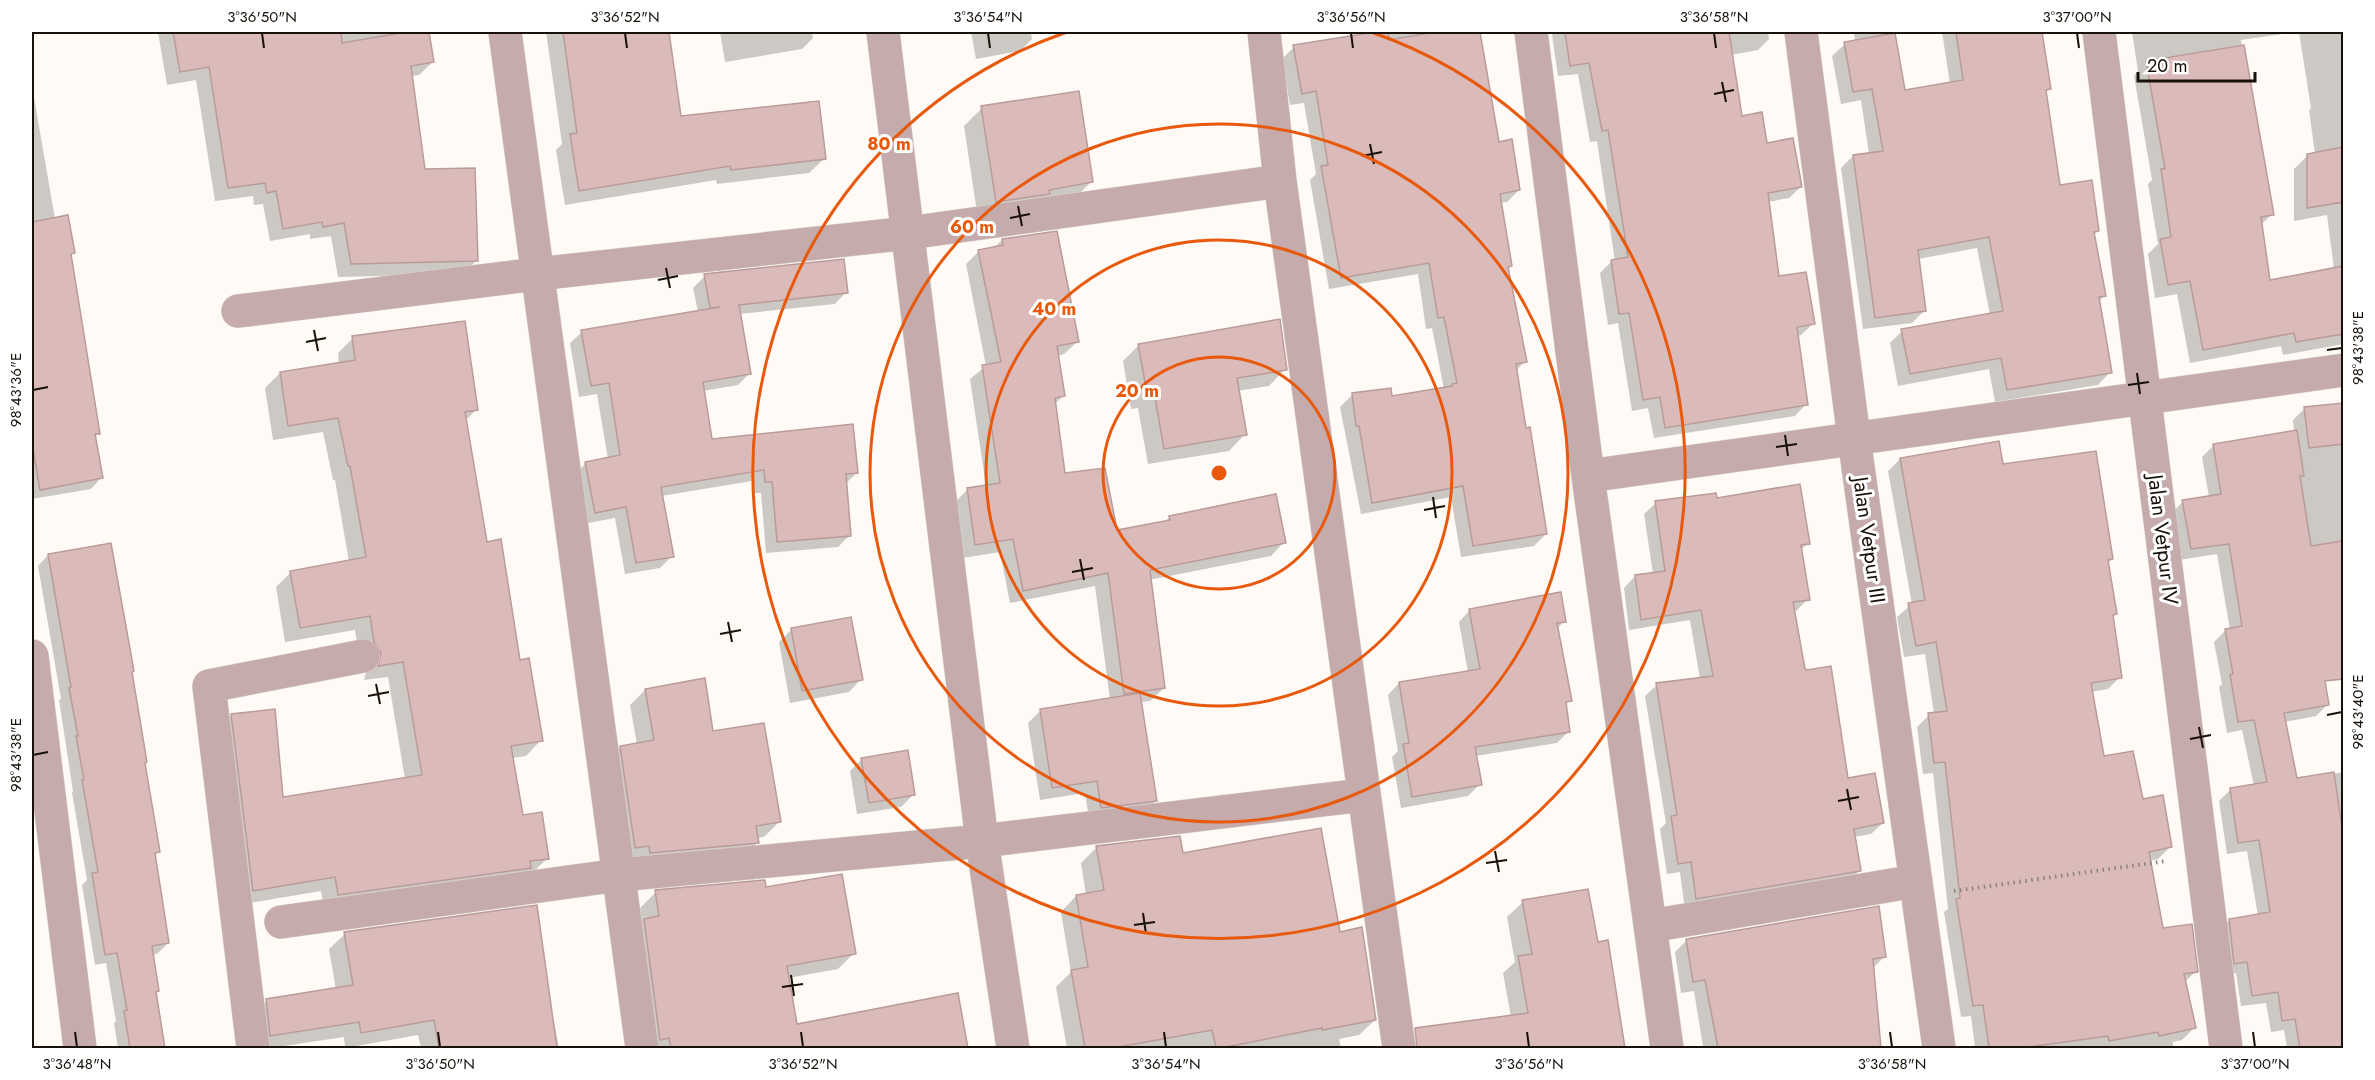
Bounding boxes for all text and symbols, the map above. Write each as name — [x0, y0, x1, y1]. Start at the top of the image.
text: 3°36'50"N — [227, 6, 297, 28]
text: 3°36'52"N — [590, 6, 660, 28]
text: 3°36'54"N — [953, 6, 1023, 28]
text: 3°36'56"N — [1316, 6, 1386, 28]
text: 3°36'58"N — [1680, 6, 1748, 28]
text: 3°37'00"N — [2042, 6, 2112, 28]
scale bar — [2138, 45, 2255, 83]
text: 20 m — [2147, 53, 2187, 79]
text: 80 m — [867, 131, 911, 157]
text: 60 m — [950, 214, 994, 240]
text: 40 m — [1032, 296, 1076, 322]
text: 98°43'38"E — [2347, 311, 2369, 385]
text: 98°43'36"E — [5, 353, 27, 427]
text: 20 m — [1115, 378, 1159, 404]
centre of rings — [1209, 463, 1229, 483]
street label: Jalan Vetpur IV — [2140, 470, 2186, 607]
street label: Jalan Vetpur III — [1845, 472, 1893, 605]
text: 98°43'40"E — [2347, 674, 2369, 750]
text: 98°43'38"E — [5, 718, 27, 792]
text: 3°36'48"N — [42, 1053, 112, 1075]
text: 3°36'50"N — [405, 1053, 475, 1075]
text: 3°36'52"N — [768, 1053, 838, 1075]
text: 3°36'54"N — [1131, 1053, 1201, 1075]
text: 3°36'56"N — [1494, 1053, 1564, 1075]
text: 3°36'58"N — [1858, 1053, 1926, 1075]
text: 3°37'00"N — [2220, 1053, 2290, 1075]

